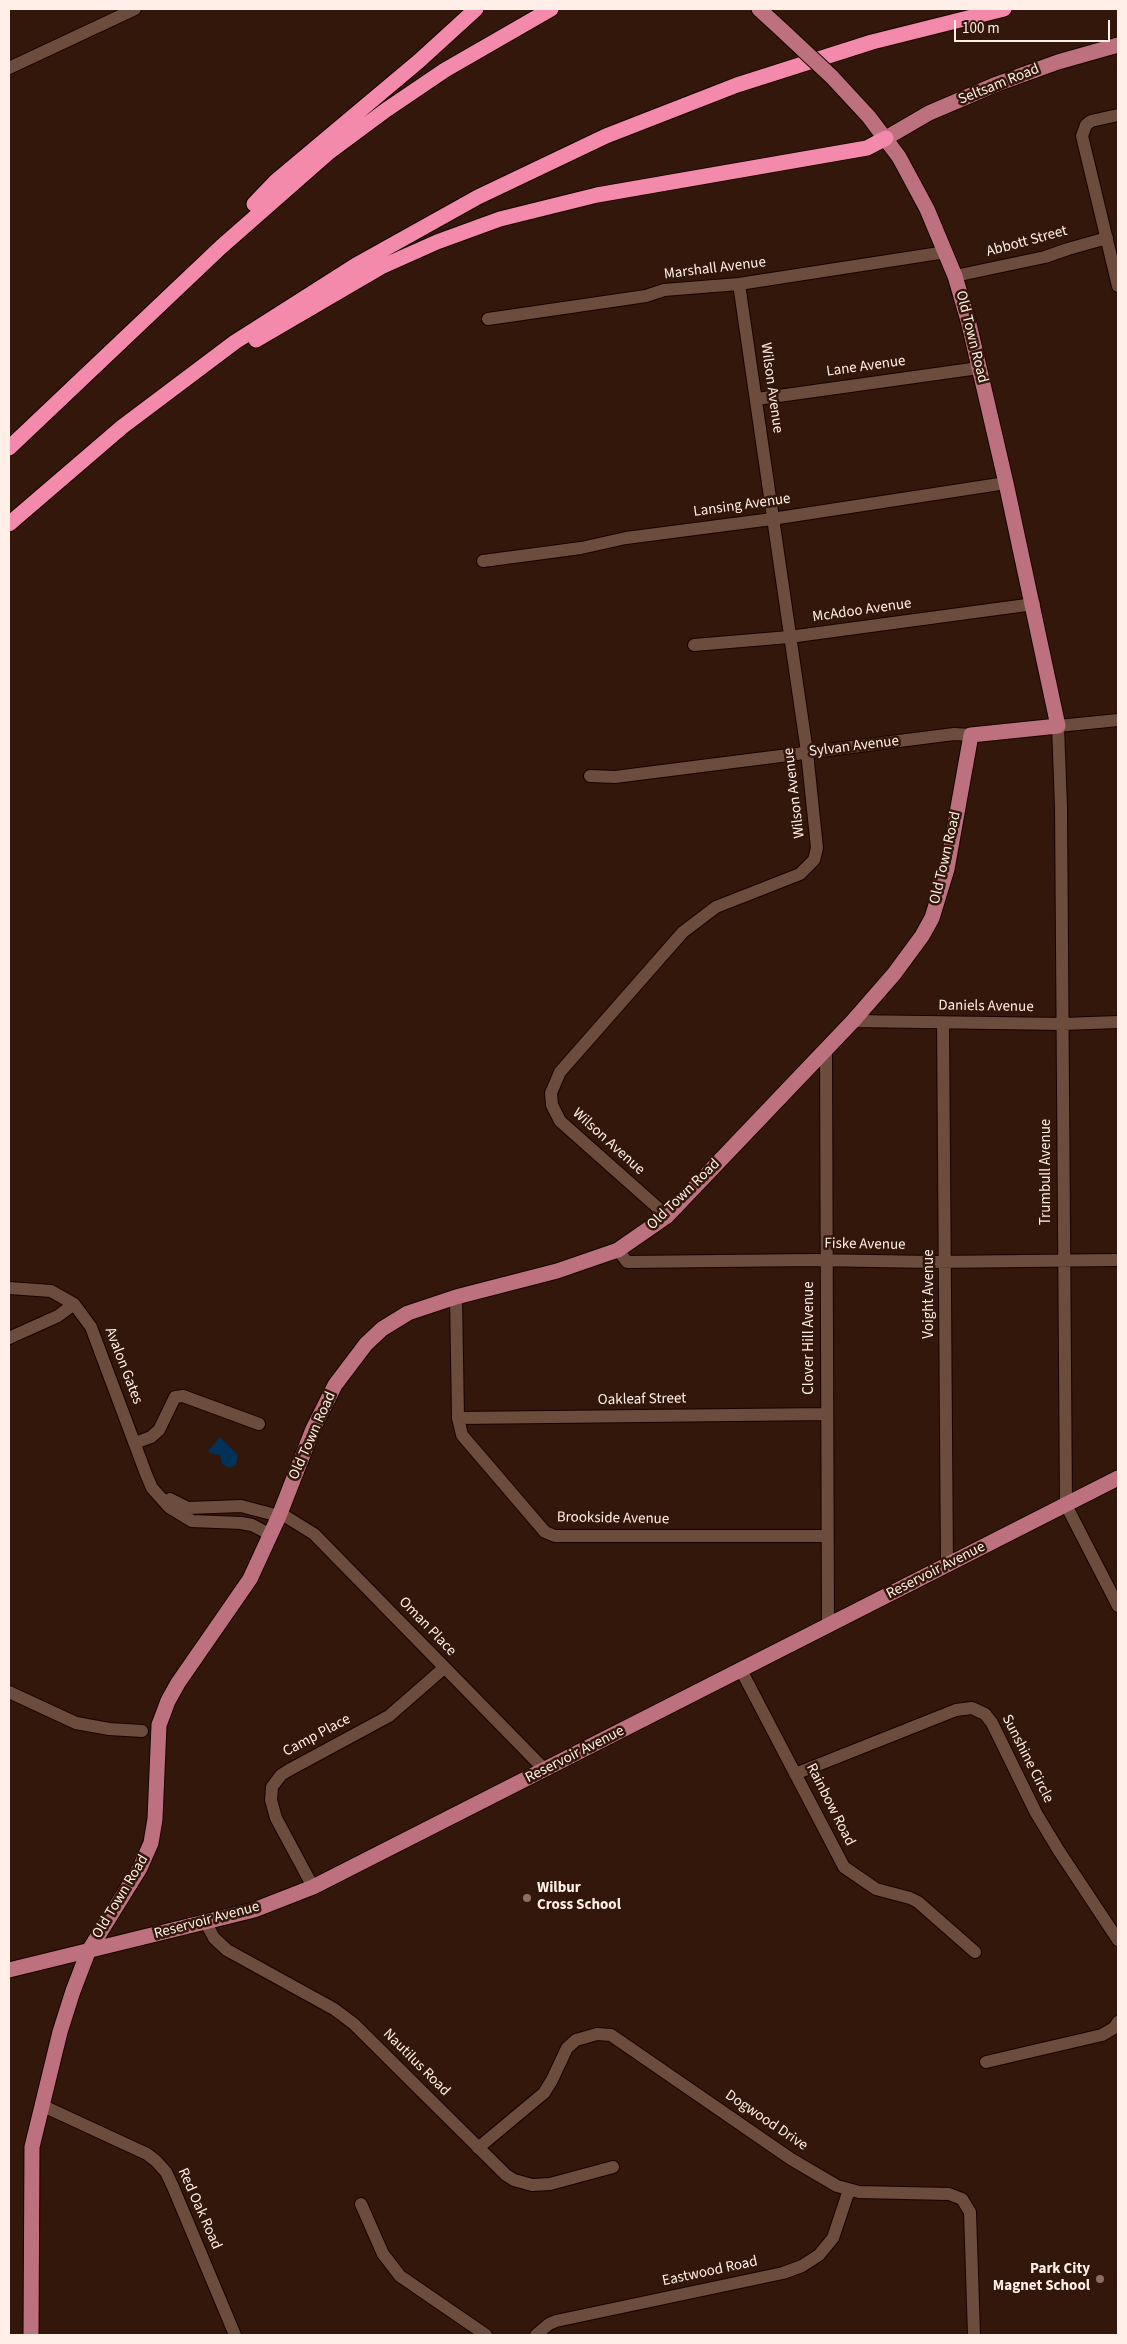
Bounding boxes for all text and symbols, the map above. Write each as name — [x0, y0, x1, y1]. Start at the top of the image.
scale bar — [957, 10, 1113, 42]
text: 100 m — [962, 18, 1000, 39]
street label: Seltsam Road — [956, 61, 1042, 109]
street label: Abbott Street — [985, 223, 1069, 261]
street label: Marshall Avenue — [663, 254, 767, 284]
street label: Old Town Road — [951, 289, 991, 385]
street label: Wilson Avenue — [756, 342, 786, 434]
street label: Lane Avenue — [825, 353, 907, 381]
street label: Lansing Avenue — [692, 490, 792, 522]
street label: McAdoo Avenue — [811, 595, 913, 627]
street label: Sylvan Avenue — [808, 733, 900, 761]
street label: Wilson Avenue — [781, 747, 809, 839]
street label: Old Town Road — [927, 810, 965, 906]
street label: Daniels Avenue — [938, 997, 1034, 1017]
street label: Wilson Avenue — [568, 1105, 648, 1179]
street label: Trumbull Avenue — [1038, 1119, 1056, 1225]
street label: Old Town Road — [644, 1156, 724, 1234]
street label: Fiske Avenue — [824, 1235, 906, 1255]
street label: Voight Avenue — [921, 1249, 939, 1339]
street label: Clover Hill Avenue — [801, 1281, 819, 1395]
street label: Avalon Gates — [100, 1325, 146, 1407]
street label: Old Town Road — [286, 1389, 340, 1483]
street label: Oakleaf Street — [598, 1390, 686, 1410]
street label: Brookside Avenue — [557, 1509, 669, 1529]
street label: Reservoir Avenue — [884, 1538, 988, 1604]
street label: Oman Place — [394, 1594, 460, 1660]
street label: Camp Place — [280, 1711, 354, 1761]
street label: Sunshine Circle — [997, 1712, 1057, 1806]
street label: Reservoir Avenue — [523, 1722, 627, 1788]
street label: Rainbow Road — [801, 1761, 859, 1849]
street label: Old Town Road — [89, 1852, 153, 1942]
place label: Wilbur Cross School — [537, 1880, 621, 1915]
marker: Wilbur Cross School — [521, 1892, 533, 1904]
street label: Reservoir Avenue — [152, 1898, 262, 1944]
street label: Nautilus Road — [379, 2026, 453, 2100]
street label: Dogwood Drive — [721, 2087, 811, 2155]
street label: Red Oak Road — [173, 2165, 225, 2253]
street label: Eastwood Road — [661, 2253, 759, 2291]
place label: Park City Magnet School — [993, 2261, 1090, 2296]
marker: Park City Magnet School — [1094, 2273, 1106, 2285]

